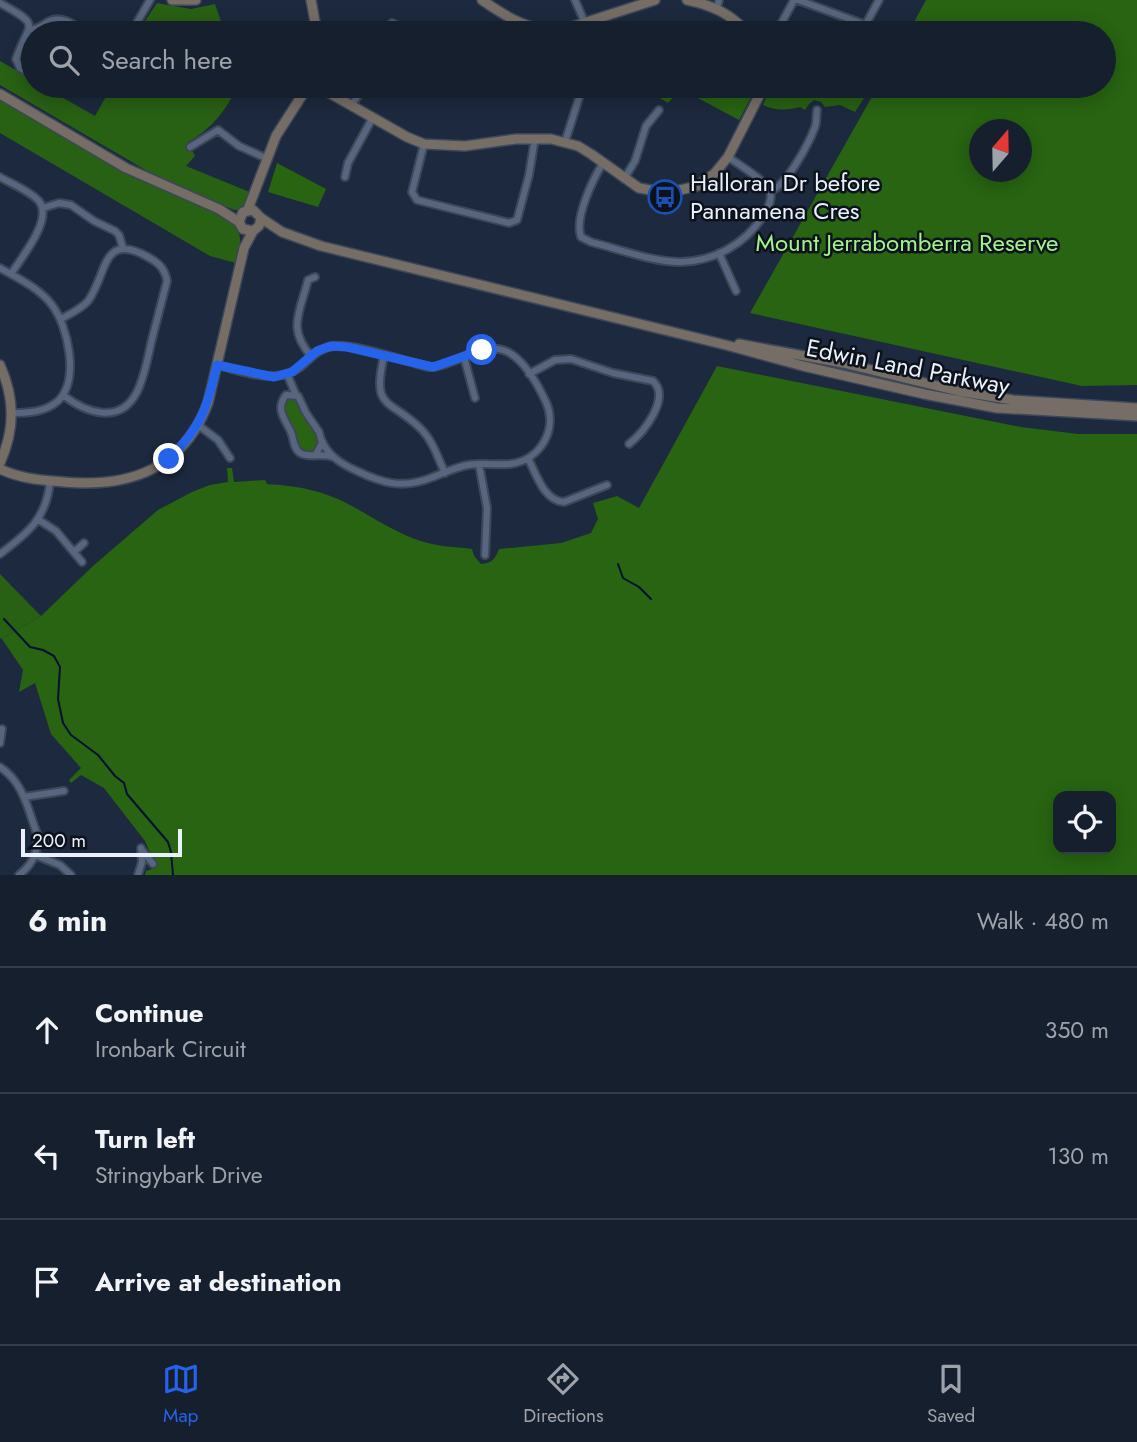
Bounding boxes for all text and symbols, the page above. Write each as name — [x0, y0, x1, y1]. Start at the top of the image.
search box — [21, 21, 1116, 98]
icon: search — [45, 41, 83, 79]
text: Search here — [101, 41, 233, 79]
north arrow — [969, 119, 1032, 182]
place label: Halloran Dr before Pannamena Cres — [690, 165, 880, 228]
bus stop icon: Halloran Dr before Pannamena Cres — [646, 178, 684, 216]
park label: Mount Jerrabomberra Reserve — [756, 225, 1058, 260]
street label: Edwin Land Parkway — [803, 330, 1013, 403]
route start — [466, 334, 497, 365]
route end — [153, 443, 184, 474]
map controls — [1053, 791, 1116, 854]
button: locate — [1053, 791, 1116, 854]
scale bar — [21, 826, 182, 858]
text: 200 m — [32, 827, 86, 854]
text: 6 min — [28, 899, 107, 942]
text: Walk · 480 m — [977, 904, 1109, 938]
text: Continue — [95, 994, 204, 1032]
icon: ahead — [28, 1011, 66, 1049]
text: 350 m — [1045, 1013, 1109, 1047]
text: Ironbark Circuit — [95, 1032, 246, 1066]
text: Turn left — [95, 1120, 195, 1158]
icon: left — [28, 1137, 66, 1175]
text: 130 m — [1047, 1139, 1109, 1173]
text: Stringybark Drive — [95, 1158, 263, 1192]
icon: arrive — [28, 1263, 66, 1301]
text: Arrive at destination — [95, 1263, 342, 1301]
tab: Map — [162, 1360, 200, 1429]
tab: Directions — [523, 1360, 604, 1429]
tab: Saved — [927, 1360, 975, 1429]

